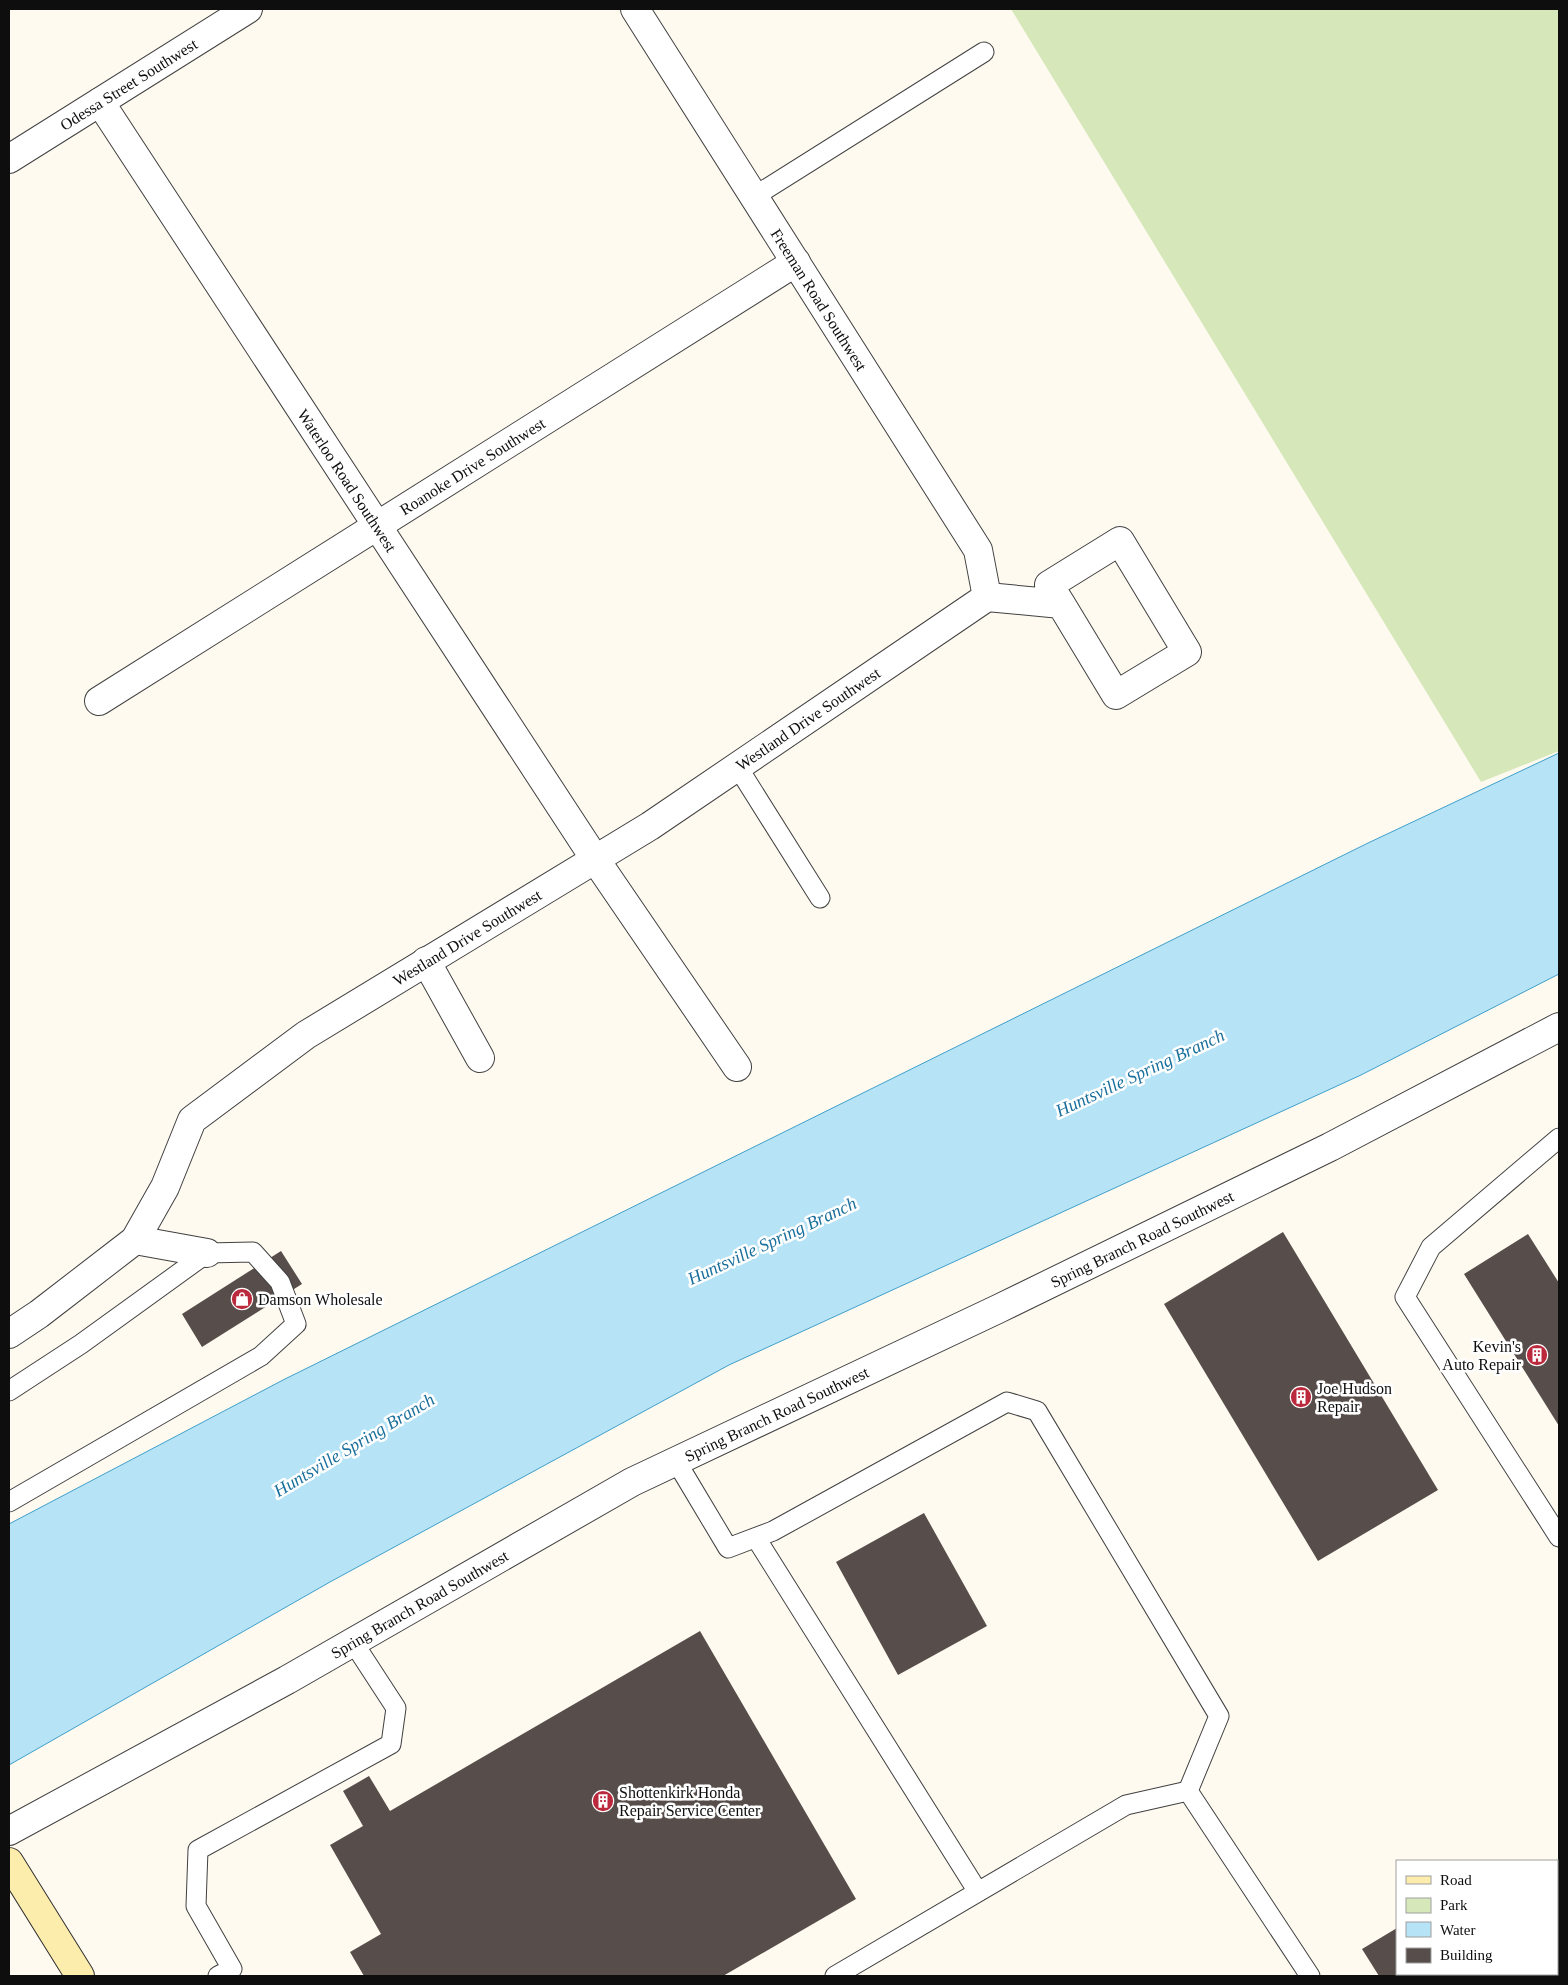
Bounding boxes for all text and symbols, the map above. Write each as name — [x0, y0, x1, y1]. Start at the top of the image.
street label: Odessa Street Southwest — [57, 34, 200, 133]
street label: Freeman Road Southwest — [768, 226, 871, 374]
street label: Waterloo Road Southwest — [295, 406, 400, 555]
street label: Roanoke Drive Southwest — [397, 414, 548, 518]
street label: Westland Drive Southwest — [733, 664, 884, 774]
street label: Westland Drive Southwest — [390, 885, 545, 989]
water label: Huntsville Spring Branch — [1051, 1025, 1228, 1121]
street label: Spring Branch Road Southwest — [1048, 1187, 1237, 1291]
water label: Huntsville Spring Branch — [683, 1193, 860, 1289]
shop icon: Damson Wholesale — [230, 1287, 254, 1311]
place label: Damson Wholesale — [258, 1291, 383, 1308]
place label: Kevin's Auto Repair — [1442, 1338, 1522, 1374]
building icon: Kevin's Auto Repair — [1525, 1343, 1549, 1367]
street label: Spring Branch Road Southwest — [682, 1363, 872, 1464]
place label: Joe Hudson Repair — [1317, 1380, 1392, 1416]
building icon: Joe Hudson Repair — [1289, 1385, 1313, 1409]
water label: Huntsville Spring Branch — [269, 1389, 438, 1501]
street label: Spring Branch Road Southwest — [328, 1546, 511, 1662]
place label: Shottenkirk Honda Repair Service Center — [619, 1784, 761, 1820]
building icon: Shottenkirk Honda Repair Service Center — [591, 1789, 615, 1813]
legend — [1396, 1860, 1558, 1975]
text: Road — [1440, 1872, 1472, 1888]
text: Park — [1440, 1897, 1468, 1913]
text: Water — [1440, 1922, 1475, 1938]
text: Building — [1440, 1947, 1493, 1963]

